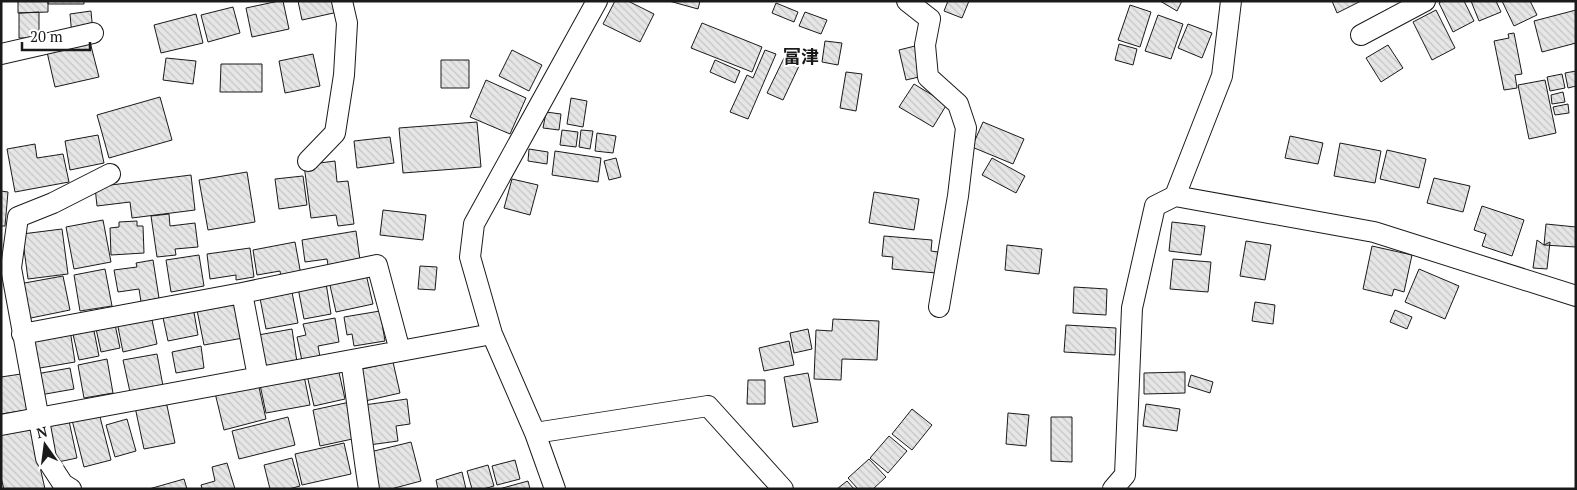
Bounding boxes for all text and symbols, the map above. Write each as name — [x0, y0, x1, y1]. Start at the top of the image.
scale bar — [22, 20, 90, 52]
text: 20 m — [30, 26, 63, 46]
district label: 富津 — [783, 44, 819, 68]
north arrow — [20, 420, 70, 470]
text: N — [34, 421, 50, 442]

